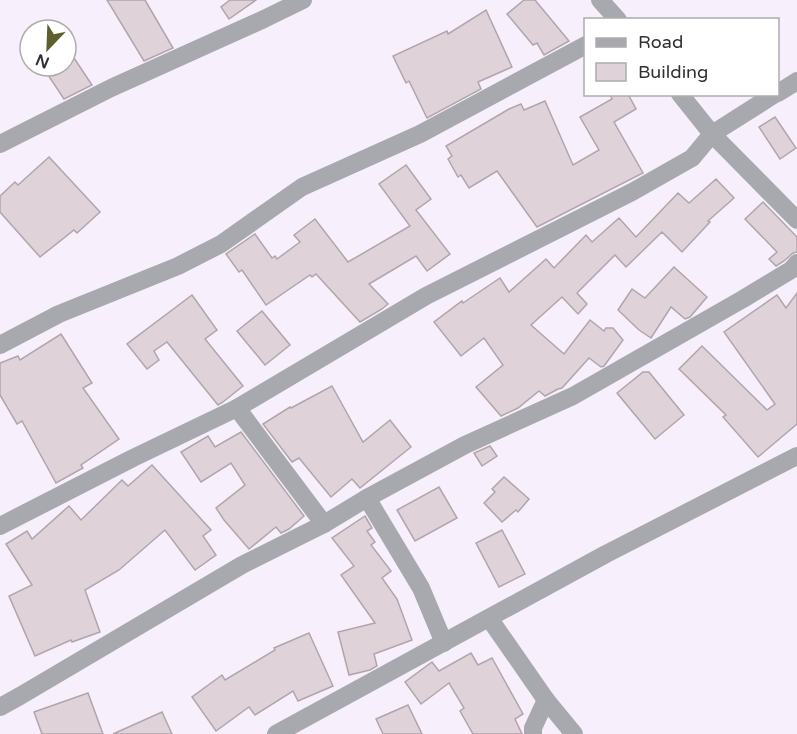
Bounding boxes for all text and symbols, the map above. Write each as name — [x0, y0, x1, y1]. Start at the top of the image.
north arrow — [18, 18, 78, 78]
legend — [584, 18, 779, 96]
text: Road — [638, 31, 683, 53]
text: N — [33, 49, 52, 73]
text: Building — [638, 61, 708, 83]

